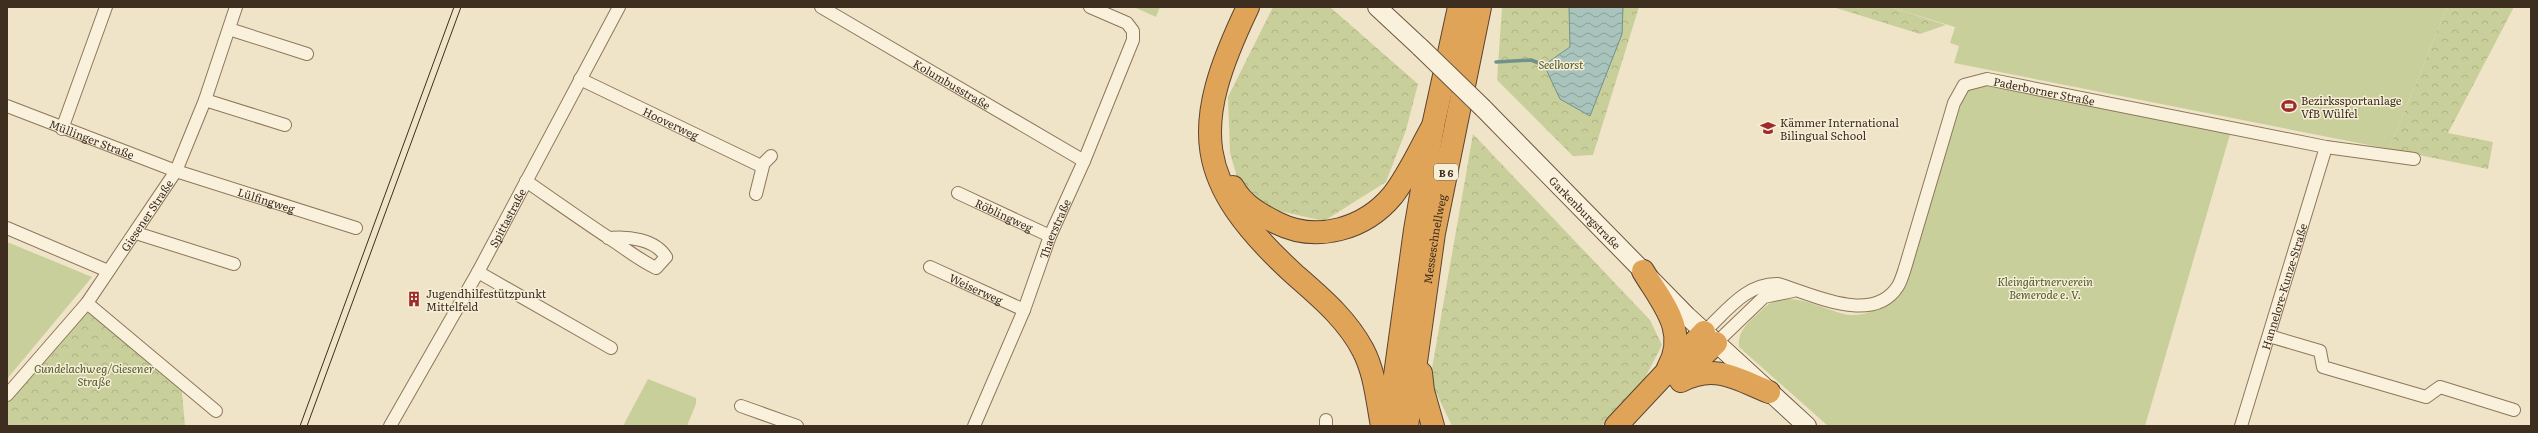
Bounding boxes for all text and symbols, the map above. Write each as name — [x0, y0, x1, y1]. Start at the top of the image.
street label: Kolumbusstraße — [910, 55, 994, 113]
park label: Seelhorst — [1539, 56, 1584, 72]
street label: Paderborner Straße — [1992, 72, 2097, 109]
place label: Bezirkssportanlage VfB Wülfel — [2301, 92, 2402, 121]
sports icon: Bezirkssportanlage VfB Wülfel — [2280, 97, 2298, 115]
street label: Hooverweg — [640, 103, 702, 143]
place label: Kämmer International Bilingual School — [1780, 114, 1899, 143]
street label: Müllinger Straße — [47, 115, 137, 162]
school or university icon: Kämmer International Bilingual School — [1759, 119, 1777, 137]
road number: B 6 — [1434, 164, 1458, 180]
street label: Garkenburgstraße — [1546, 172, 1625, 252]
street label: Giesener Straße — [116, 176, 176, 254]
street label: Lülfingweg — [236, 183, 298, 216]
street label: Spittastraße — [485, 185, 529, 250]
street label: Messeschnellweg — [1419, 192, 1450, 285]
street label: Röblingweg — [973, 194, 1037, 235]
street label: Thaerstraße — [1035, 196, 1074, 261]
street label: Hannelore-Kunze-Straße — [2257, 221, 2310, 352]
street label: Weiserweg — [947, 269, 1007, 308]
park label: Kleingärtnerverein Bemerode e. V. — [1997, 273, 2093, 302]
place label: Jugendhilfestützpunkt Mittelfeld — [426, 285, 547, 314]
building icon: Jugendhilfestützpunkt Mittelfeld — [405, 290, 423, 308]
park label: Gundelachweg/Giesener Straße — [34, 360, 154, 389]

